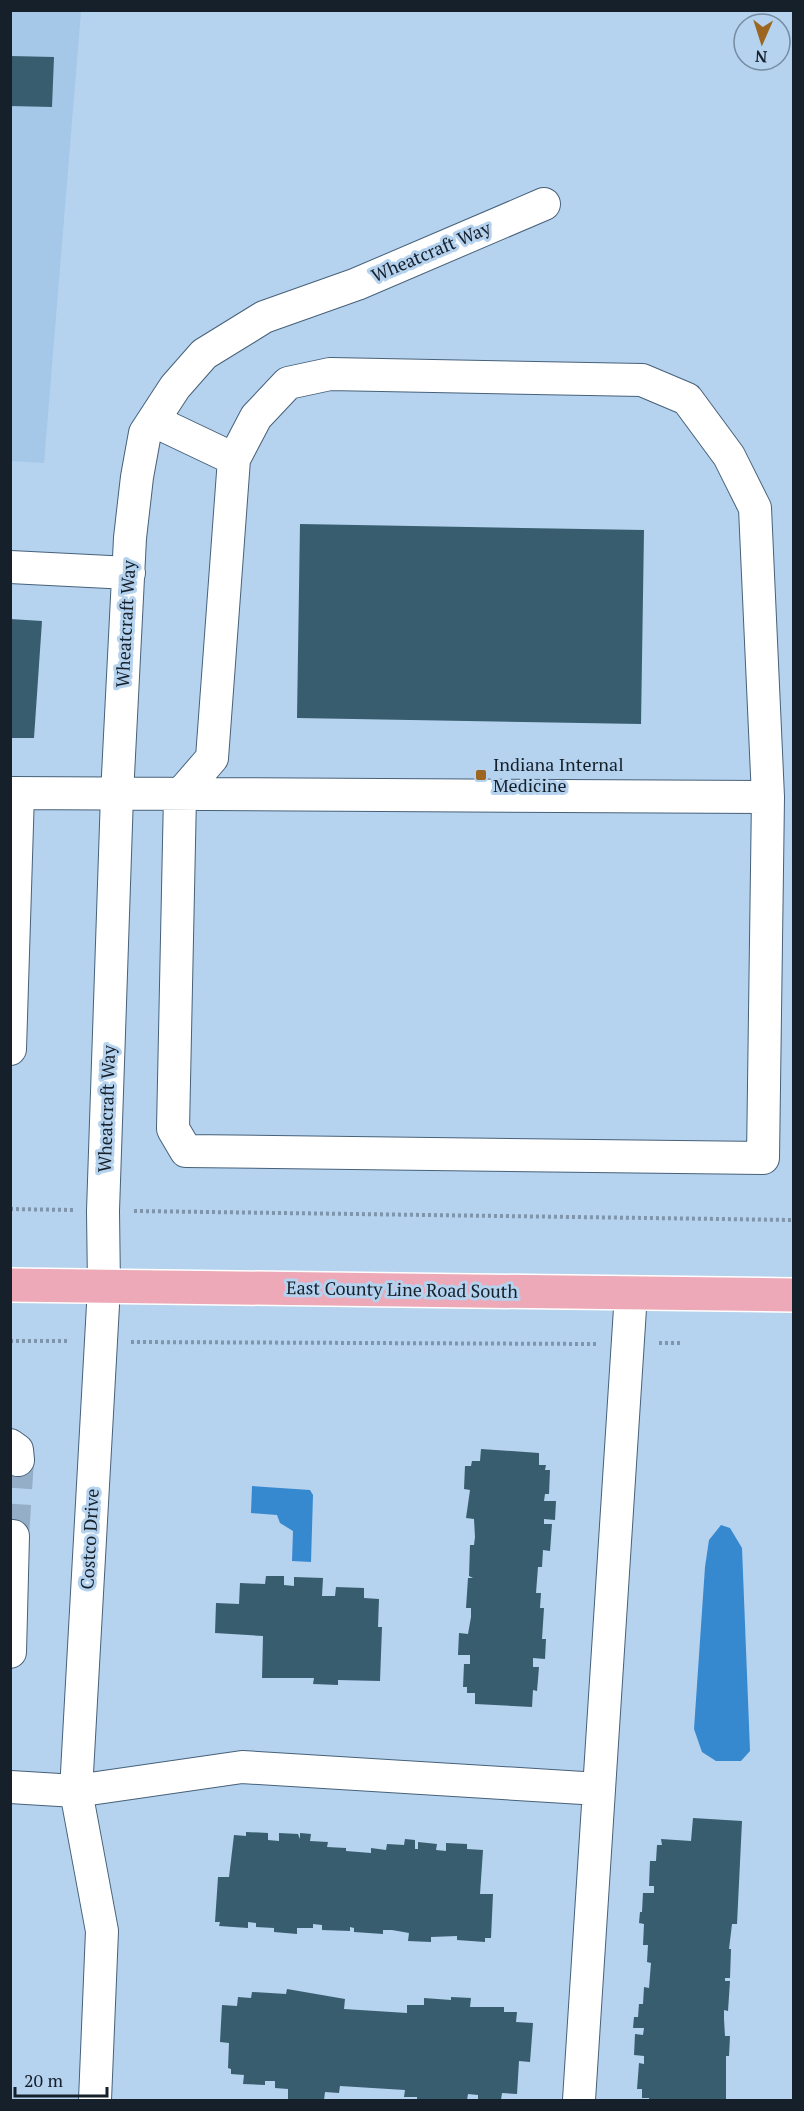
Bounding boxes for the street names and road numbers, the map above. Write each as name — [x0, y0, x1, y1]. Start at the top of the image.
street label: Wheatcraft Way — [367, 215, 495, 287]
street label: Wheatcraft Way — [110, 559, 140, 688]
street label: Wheatcraft Way — [92, 1044, 120, 1173]
street label: East County Line Road South — [286, 1275, 519, 1303]
street label: Costco Drive — [74, 1488, 104, 1590]

